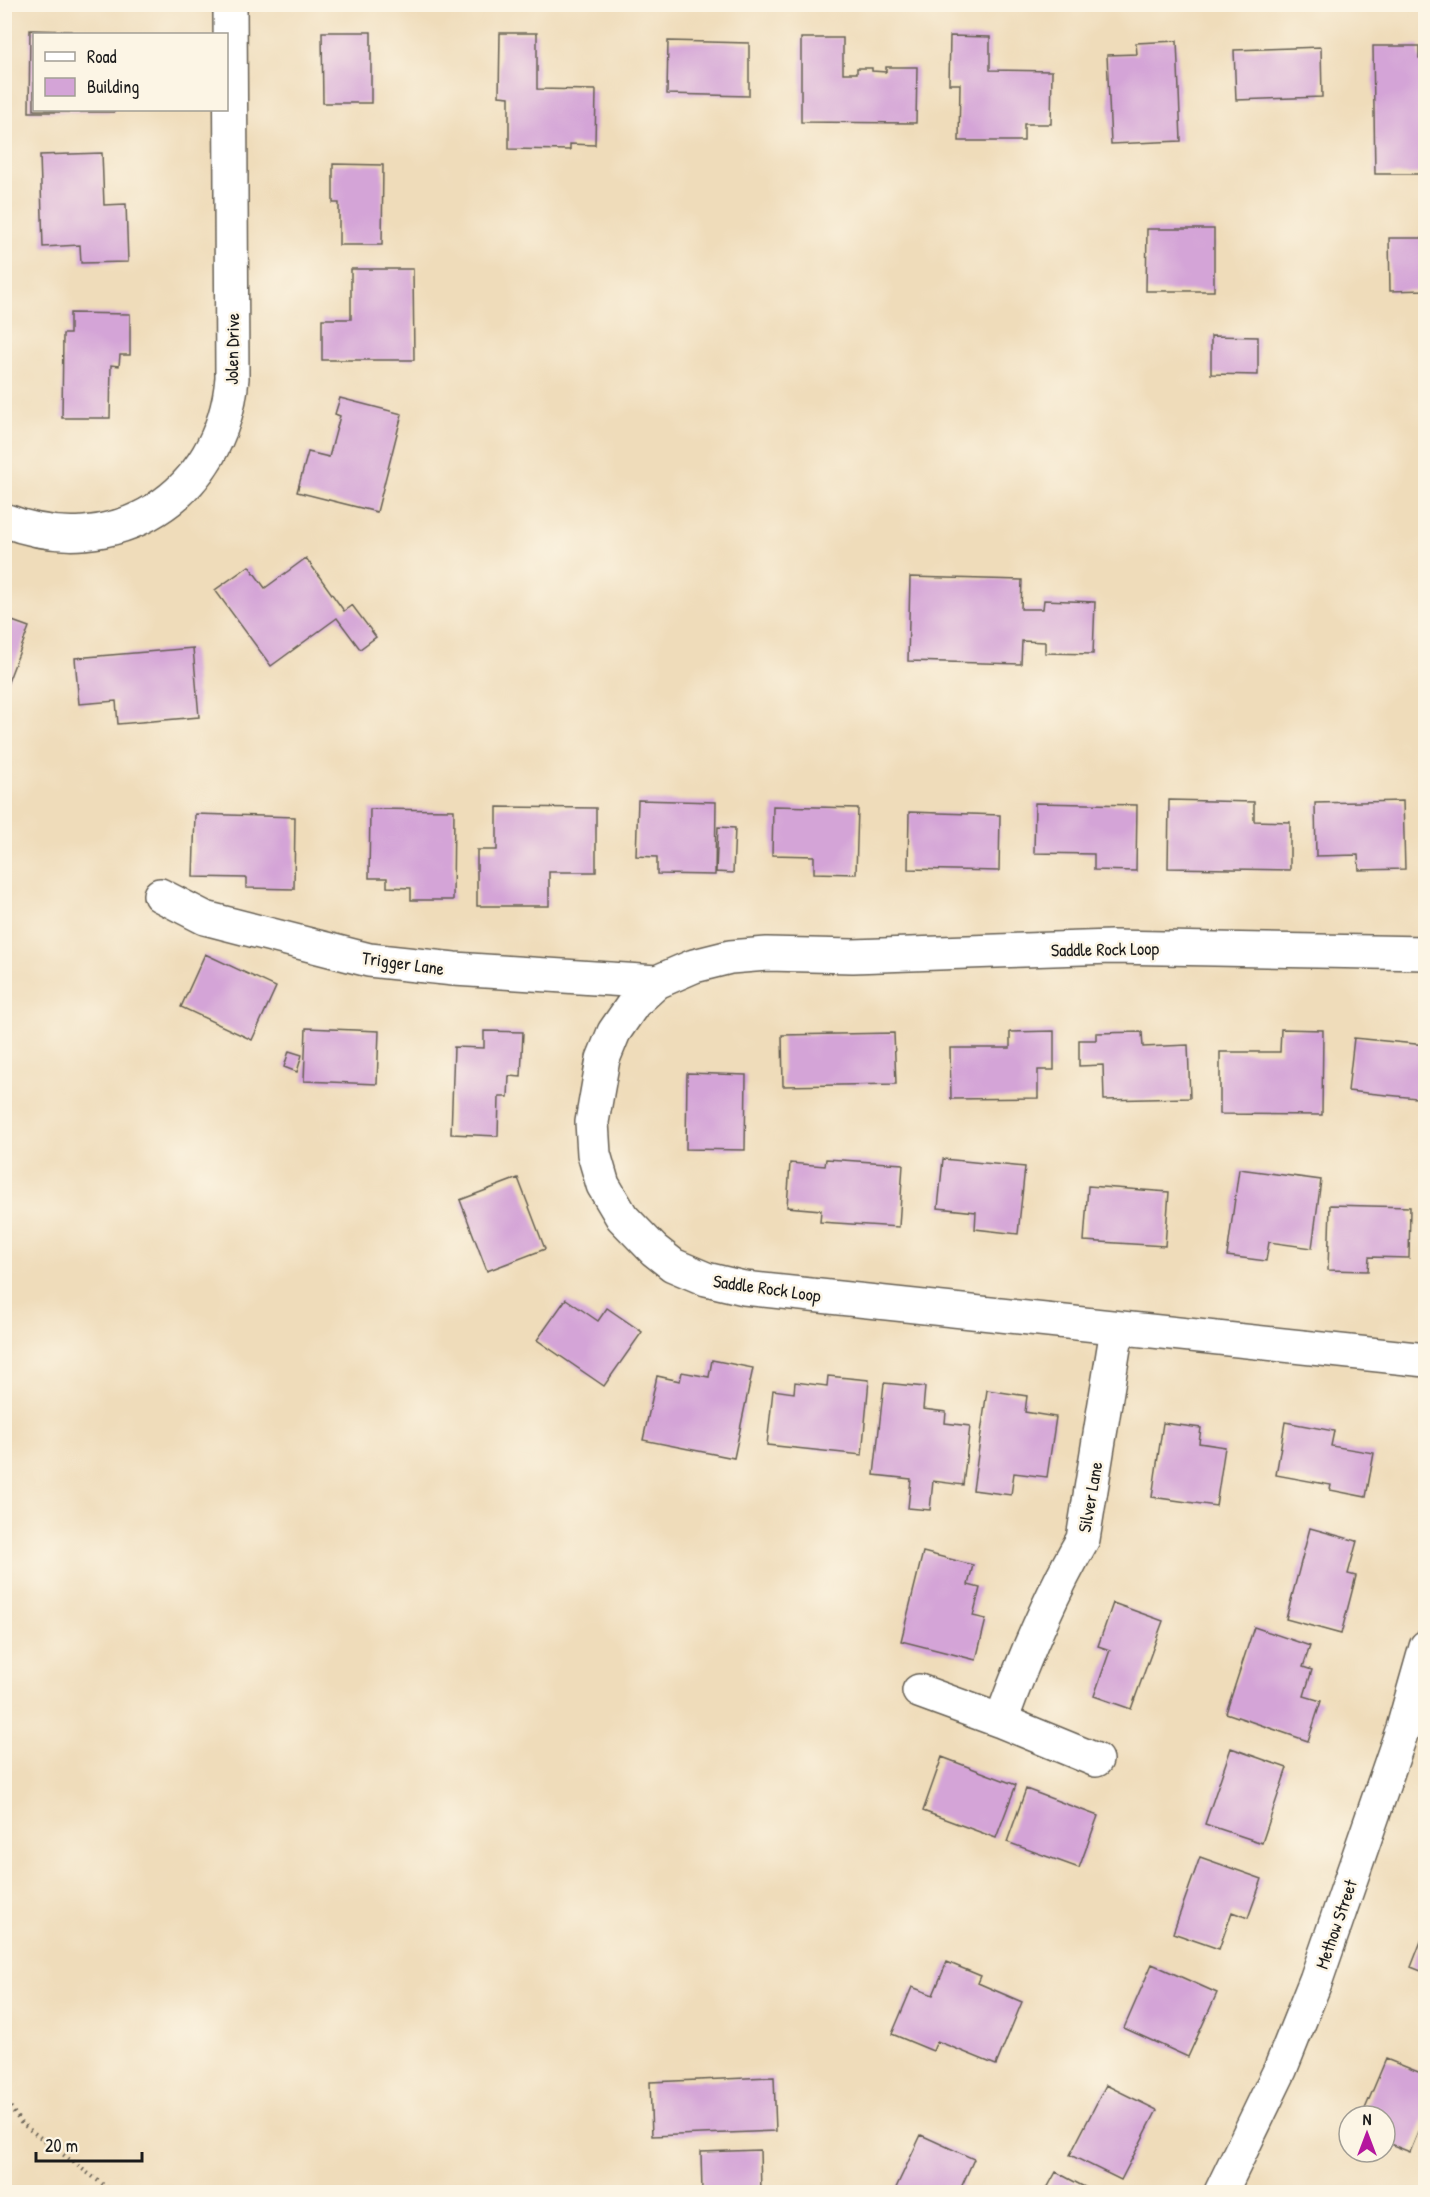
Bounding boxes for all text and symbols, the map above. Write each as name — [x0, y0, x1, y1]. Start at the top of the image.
legend — [33, 33, 228, 111]
text: Road — [87, 44, 117, 69]
text: Building — [87, 74, 139, 99]
street label: Jolen Drive — [219, 313, 245, 385]
street label: Saddle Rock Loop — [1051, 936, 1160, 962]
street label: Trigger Lane — [360, 945, 446, 981]
street label: Saddle Rock Loop — [712, 1268, 823, 1308]
street label: Silver Lane — [1071, 1460, 1109, 1534]
street label: Methow Street — [1309, 1875, 1363, 1972]
north arrow — [1337, 2104, 1397, 2164]
text: N — [1363, 2108, 1372, 2130]
scale bar — [36, 2125, 142, 2163]
text: 20 m — [45, 2133, 78, 2158]

